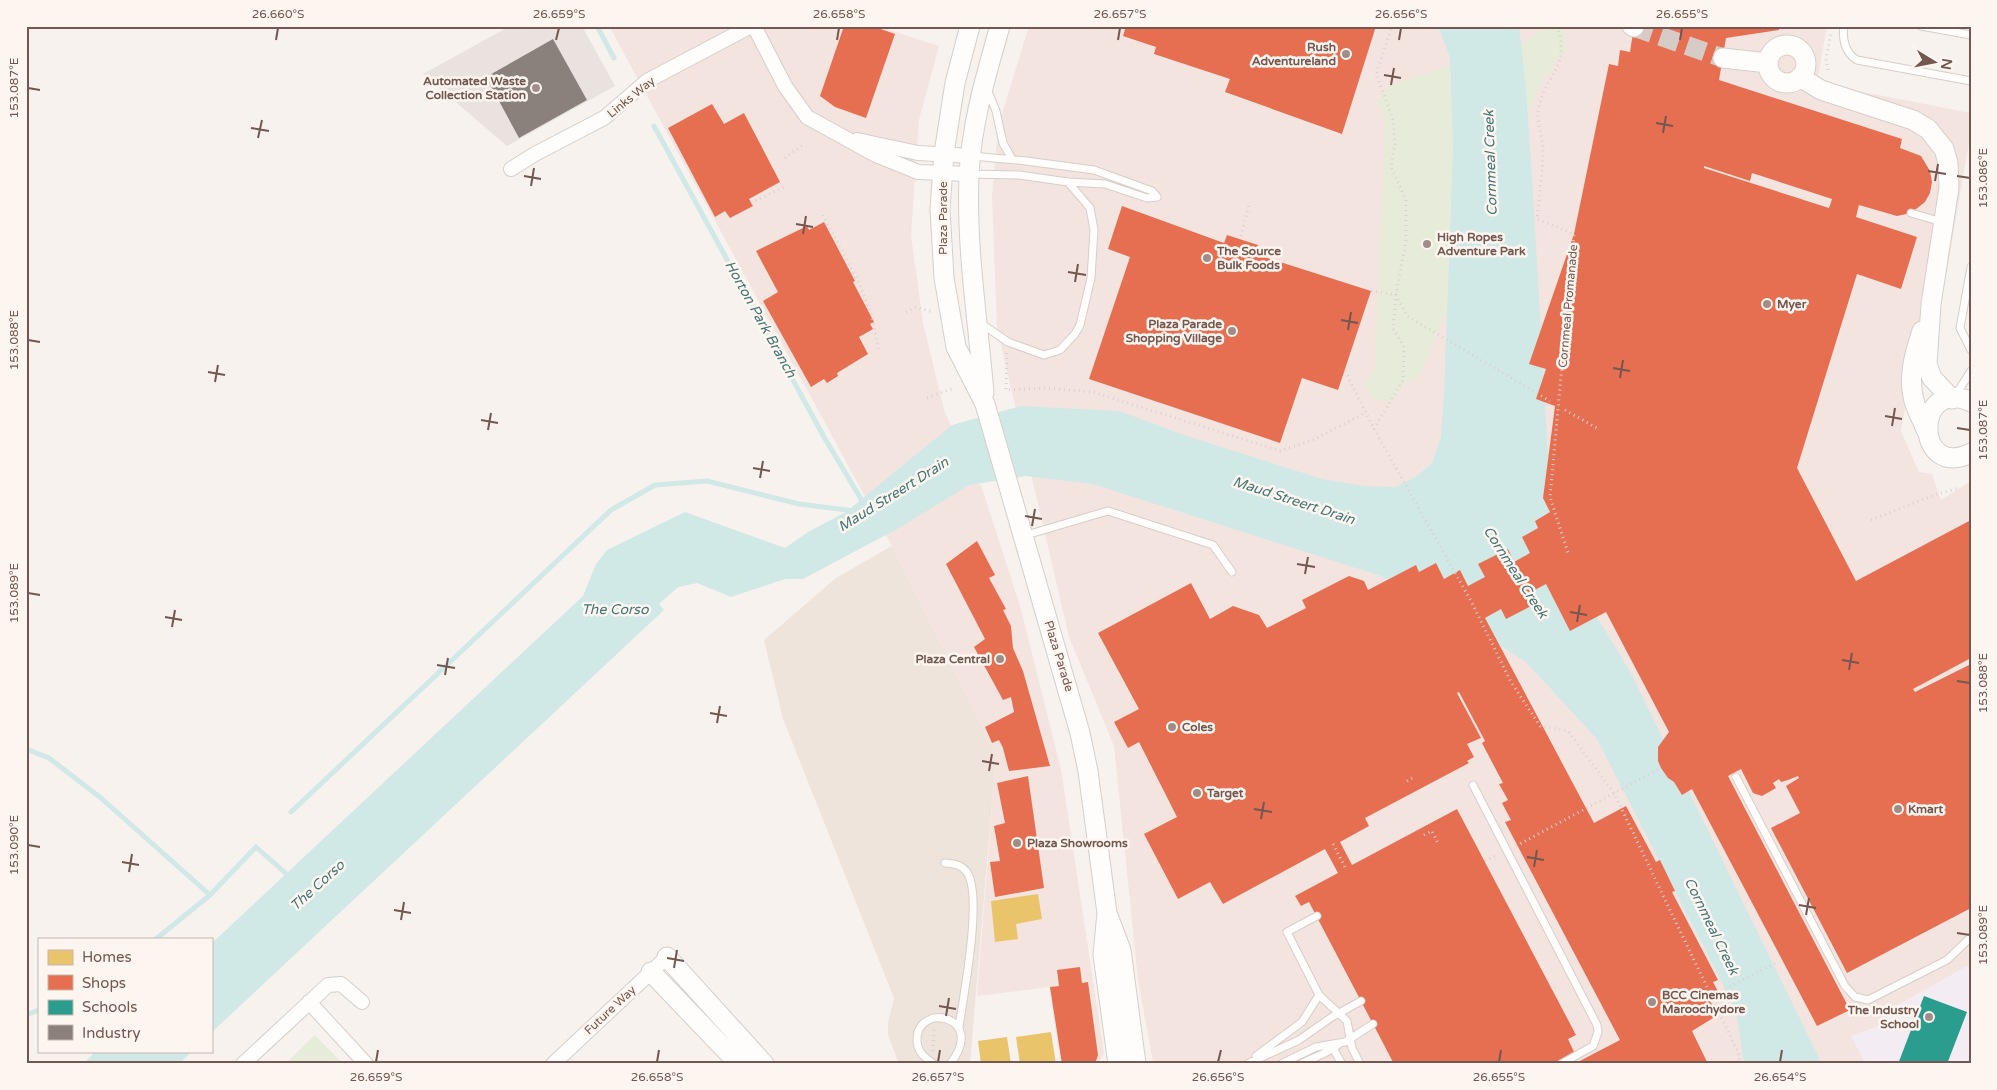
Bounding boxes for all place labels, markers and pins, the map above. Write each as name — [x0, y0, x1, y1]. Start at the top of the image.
place label: Rush Adventureland — [1252, 40, 1336, 68]
marker: Rush Adventureland — [1340, 48, 1352, 60]
place label: Automated Waste Collection Station — [423, 74, 526, 102]
marker: Automated Waste Collection Station — [530, 82, 542, 94]
place label: High Ropes Adventure Park — [1437, 230, 1526, 258]
marker: High Ropes Adventure Park — [1421, 238, 1433, 250]
place label: The Source Bulk Foods — [1216, 244, 1281, 272]
marker: The Source Bulk Foods — [1201, 252, 1213, 264]
place label: Myer — [1777, 297, 1807, 312]
marker: Myer — [1761, 298, 1773, 310]
place label: Plaza Parade Shopping Village — [1126, 317, 1222, 346]
marker: Plaza Parade Shopping Village — [1226, 325, 1238, 337]
place label: Plaza Central — [915, 652, 990, 666]
marker: Plaza Central — [994, 653, 1006, 665]
place label: Coles — [1182, 720, 1213, 734]
marker: Coles — [1166, 721, 1178, 733]
place label: Target — [1206, 786, 1244, 801]
marker: Target — [1191, 787, 1203, 799]
place label: Kmart — [1908, 802, 1943, 816]
marker: Kmart — [1892, 803, 1904, 815]
place label: Plaza Showrooms — [1027, 836, 1128, 850]
marker: Plaza Showrooms — [1011, 837, 1023, 849]
place label: BCC Cinemas Maroochydore — [1662, 988, 1746, 1017]
marker: BCC Cinemas Maroochydore — [1646, 996, 1658, 1008]
place label: The Industry School — [1847, 1003, 1920, 1031]
marker: The Industry School — [1923, 1011, 1935, 1023]

